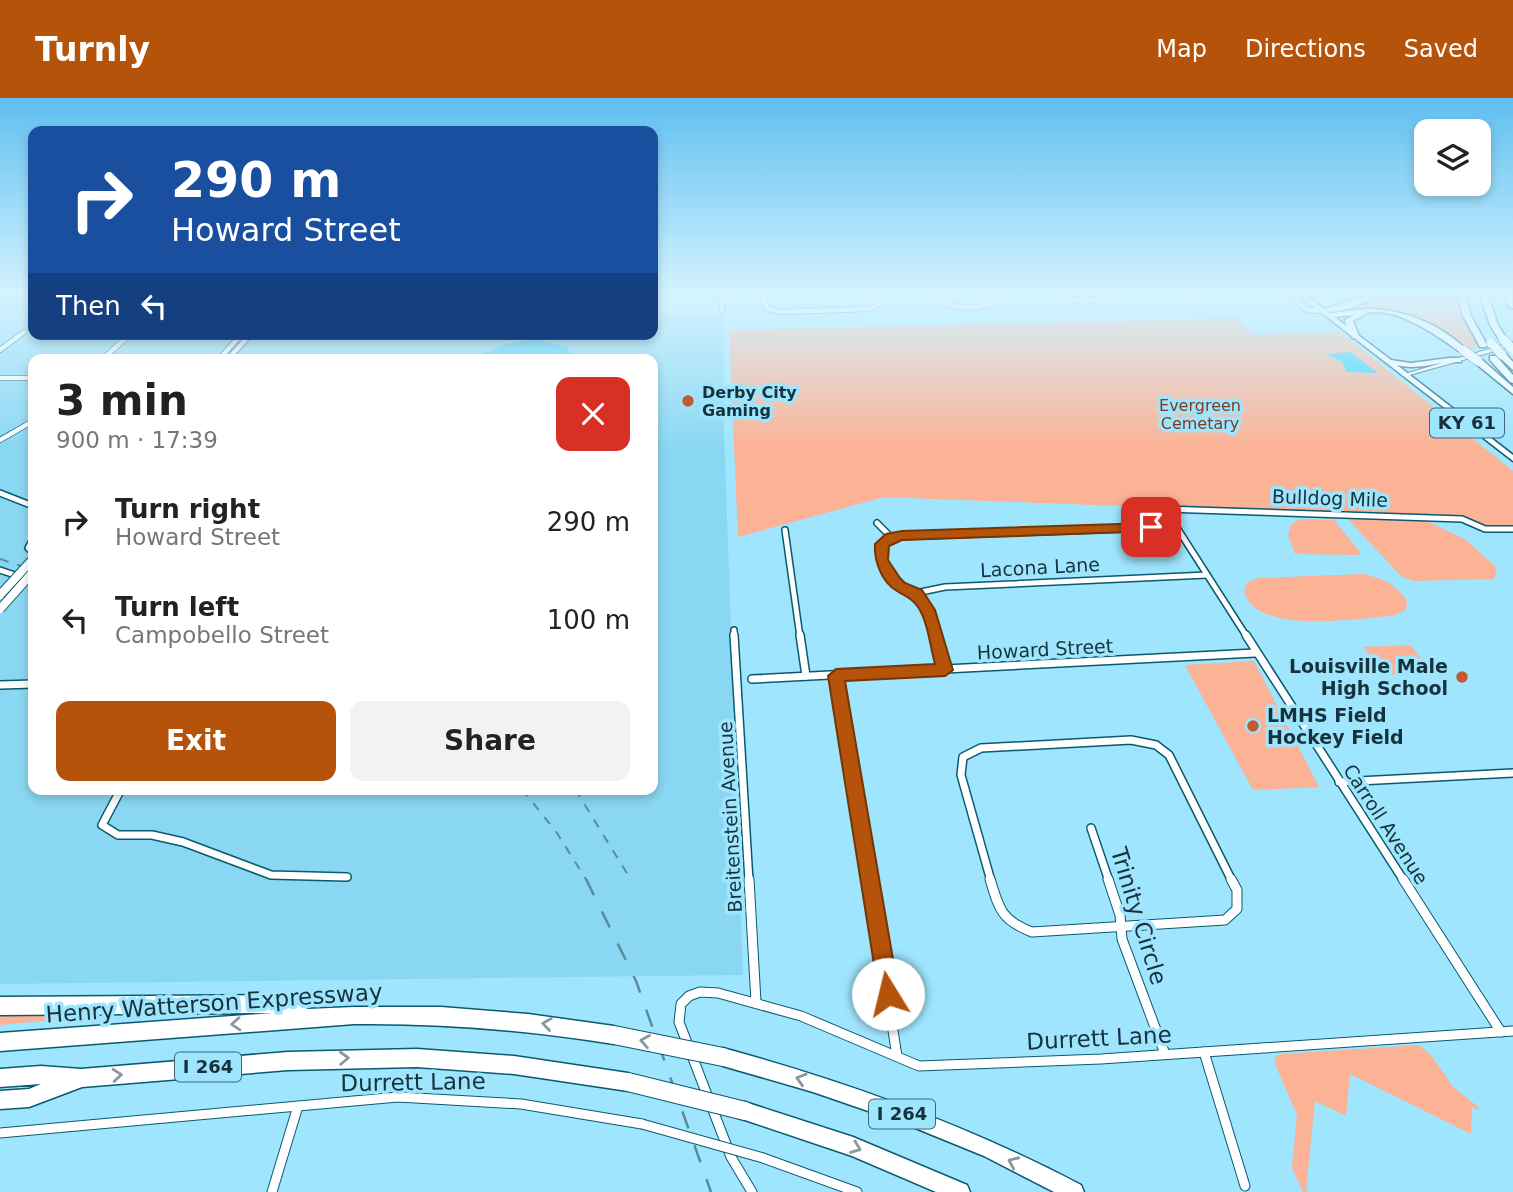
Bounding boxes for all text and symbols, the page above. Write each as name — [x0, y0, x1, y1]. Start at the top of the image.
text: Turnly — [35, 30, 150, 69]
text: Map — [1156, 35, 1207, 63]
text: Directions — [1245, 35, 1366, 63]
text: Saved — [1404, 35, 1478, 63]
map controls — [1414, 119, 1491, 196]
button: layers — [1414, 119, 1491, 196]
text: 290 m — [171, 152, 341, 209]
icon: right — [56, 154, 147, 245]
text: Howard Street — [171, 211, 401, 249]
icon: left — [135, 287, 173, 325]
text: Then — [56, 291, 121, 321]
text: 3 min — [56, 376, 188, 425]
button: close — [556, 377, 630, 451]
place label: Derby City Gaming — [702, 383, 797, 420]
marker: Derby City Gaming — [680, 393, 696, 409]
park label: Evergreen Cemetary — [1159, 396, 1241, 433]
road number: KY 61 — [1430, 408, 1504, 438]
text: 900 m · 17:39 — [56, 427, 218, 453]
street label: Bulldog Mile — [1272, 485, 1388, 511]
text: Turn right — [115, 494, 260, 524]
pin — [1121, 497, 1181, 557]
icon: right — [56, 503, 94, 541]
text: 290 m — [547, 507, 630, 537]
icon: arrive — [1132, 508, 1170, 546]
text: Howard Street — [115, 524, 280, 550]
street label: Lacona Lane — [980, 553, 1100, 581]
text: Turn left — [115, 592, 239, 622]
icon: left — [56, 601, 94, 639]
text: 100 m — [547, 605, 630, 635]
text: Campobello Street — [115, 622, 329, 648]
street label: Howard Street — [976, 634, 1114, 664]
place label: Louisville Male High School — [1289, 655, 1448, 699]
marker: Louisville Male High School — [1454, 669, 1470, 685]
button: Exit — [56, 701, 336, 781]
button: Share — [350, 701, 630, 781]
place label: LMHS Field Hockey Field — [1267, 704, 1404, 748]
marker: LMHS Field Hockey Field — [1245, 718, 1261, 734]
street label: Breitenstein Avenue — [714, 721, 746, 913]
street label: Carroll Avenue — [1339, 760, 1433, 888]
street label: Trinity Circle — [1106, 843, 1172, 988]
position arrow — [851, 957, 925, 1031]
street label: Henry Watterson Expressway — [45, 978, 383, 1028]
one-way arrow — [230, 1016, 241, 1031]
one-way arrow — [541, 1017, 553, 1032]
street label: Durrett Lane — [1026, 1021, 1172, 1055]
one-way arrow — [639, 1034, 651, 1049]
one-way arrow — [339, 1050, 349, 1066]
road number: I 264 — [175, 1052, 241, 1082]
one-way arrow — [112, 1068, 123, 1083]
street label: Durrett Lane — [340, 1068, 486, 1096]
one-way arrow — [795, 1073, 807, 1088]
road number: I 264 — [869, 1099, 935, 1128]
one-way arrow — [850, 1140, 862, 1154]
one-way arrow — [1007, 1156, 1020, 1170]

